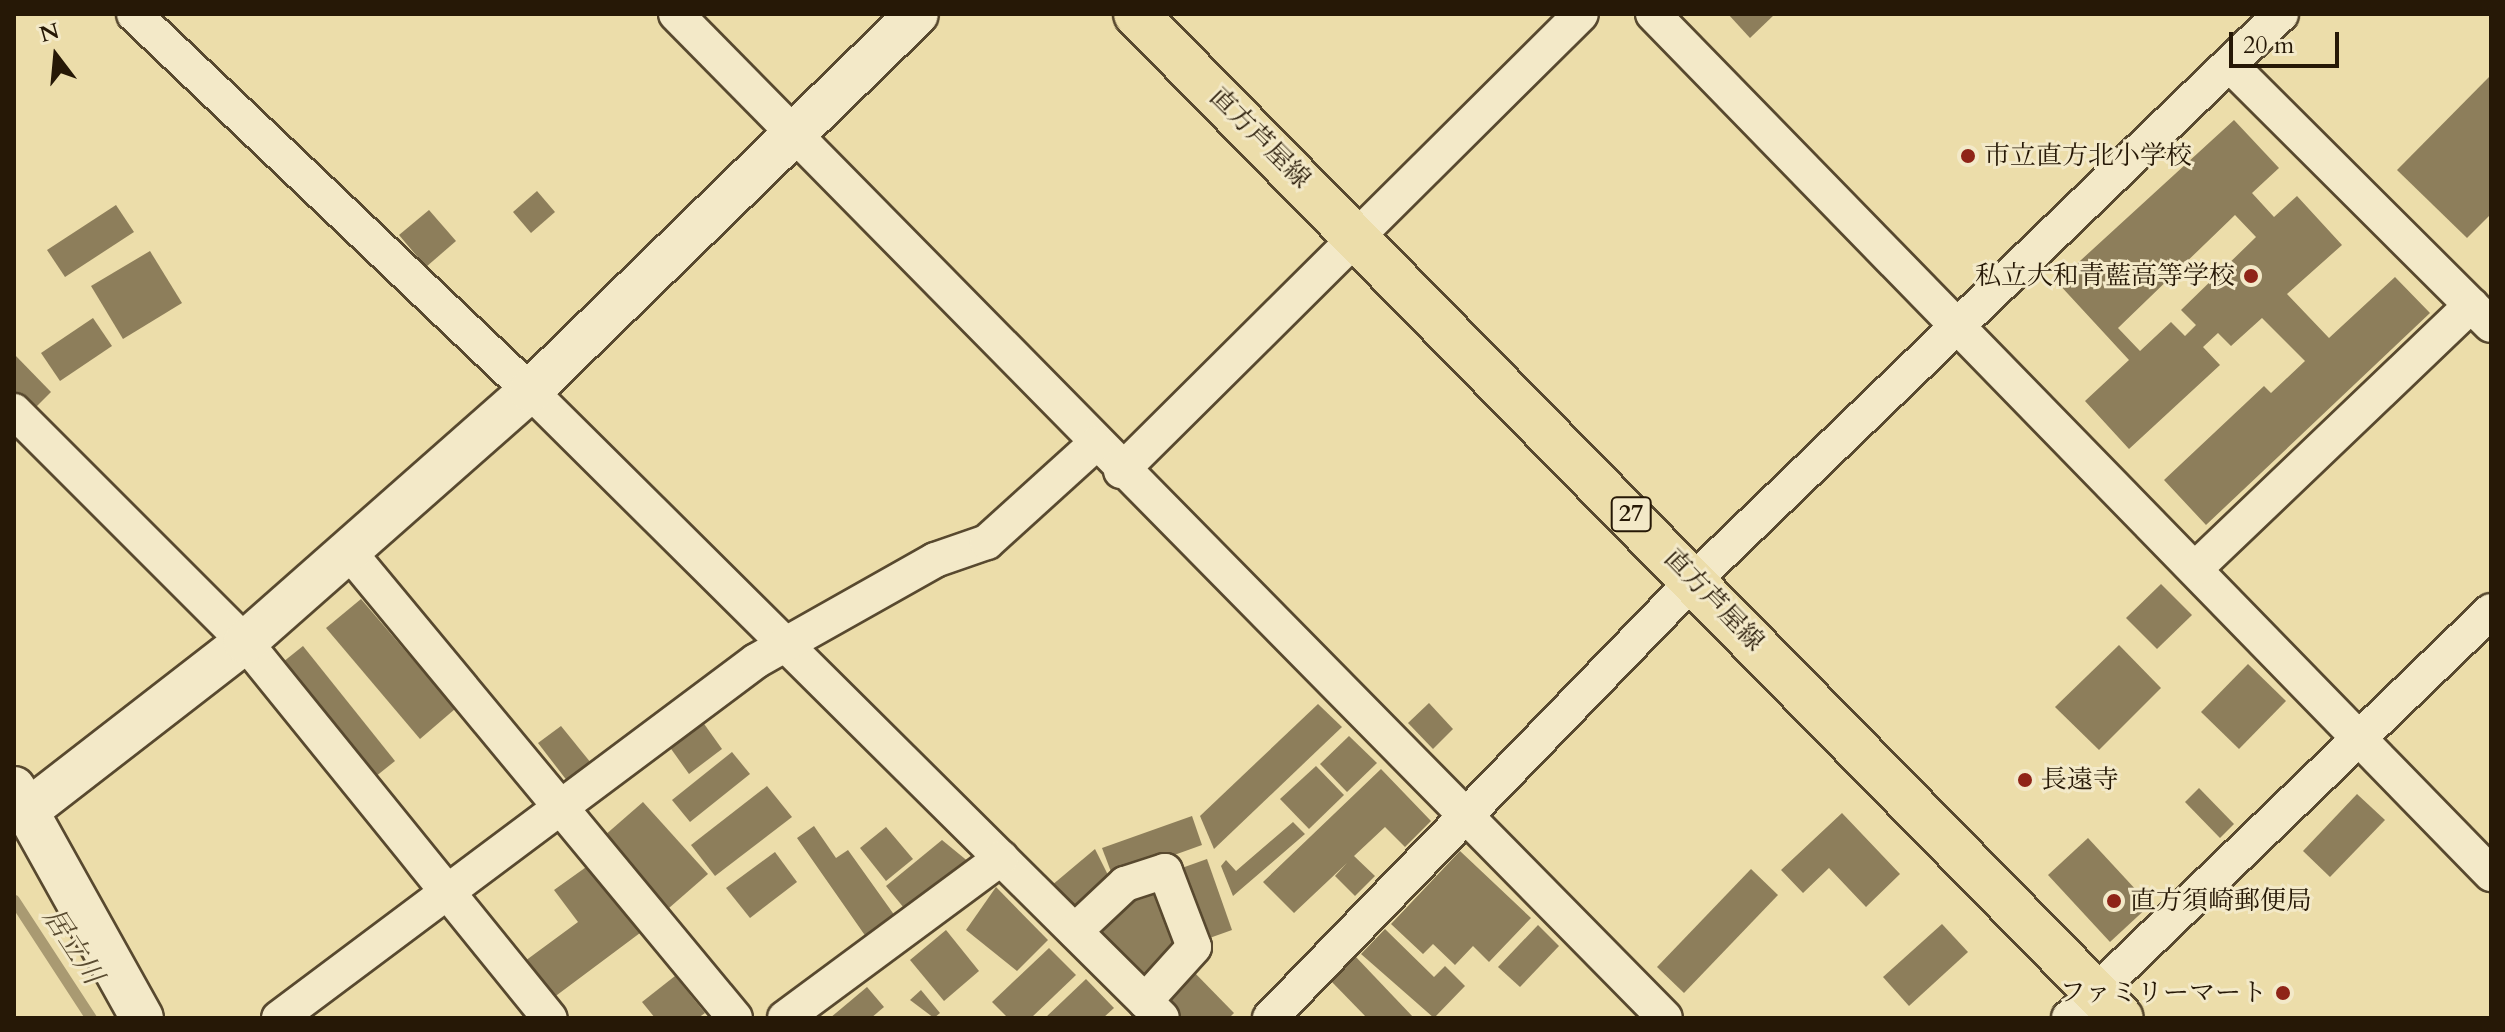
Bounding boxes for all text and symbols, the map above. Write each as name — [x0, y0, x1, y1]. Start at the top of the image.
north arrow — [16, 16, 96, 96]
text: N — [36, 16, 63, 50]
scale bar — [2233, 16, 2343, 66]
text: 20 m — [2243, 29, 2294, 62]
street label: 直方芦屋線 — [1203, 81, 1317, 195]
place label: 市立直方北小学校 — [1984, 140, 2192, 172]
marker: 市立直方北小学校 — [1959, 147, 1977, 165]
place label: 私立大和青藍高等学校 — [1975, 260, 2235, 292]
marker: 私立大和青藍高等学校 — [2242, 267, 2260, 285]
road number: 27 — [1609, 494, 1653, 534]
street label: 直方芦屋線 — [1658, 542, 1770, 658]
place label: 長遠寺 — [2041, 764, 2119, 796]
marker: 長遠寺 — [2016, 771, 2034, 789]
place label: 直方須崎郵便局 — [2130, 885, 2312, 917]
marker: 直方須崎郵便局 — [2105, 892, 2123, 910]
water label: 居立川 — [36, 902, 110, 990]
place label: ファミリーマート — [2059, 977, 2267, 1009]
marker: ファミリーマート — [2274, 984, 2292, 1002]

